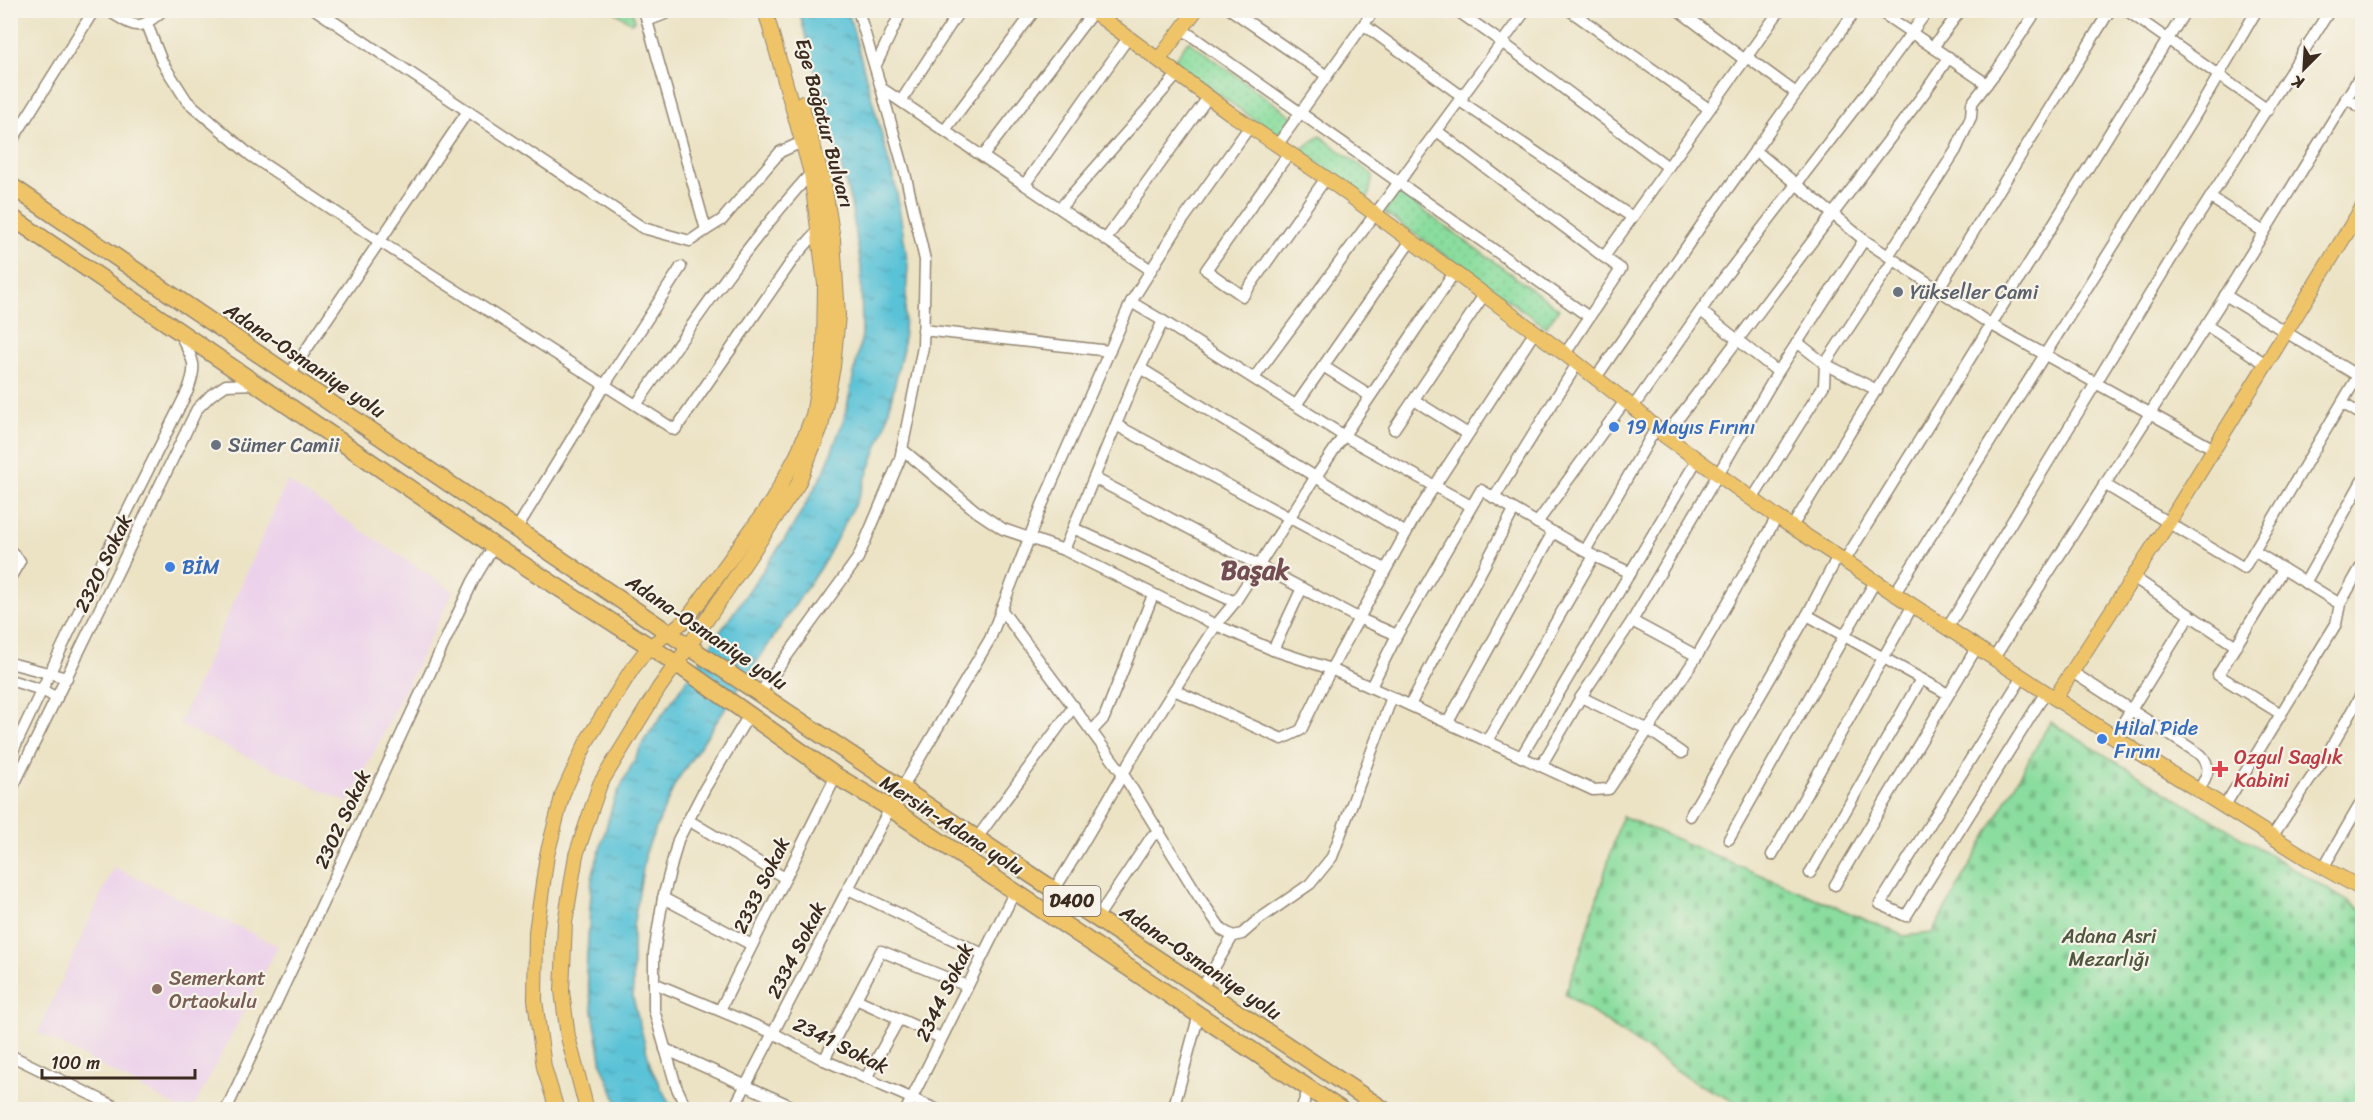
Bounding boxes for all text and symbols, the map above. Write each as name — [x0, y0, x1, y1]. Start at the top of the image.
street label: Ege Bağatur Bulvarı — [785, 34, 864, 212]
north arrow — [2274, 39, 2334, 99]
text: K — [2287, 67, 2309, 98]
place label: Yükseller Cami — [1910, 275, 2040, 310]
marker: Yükseller Cami — [1891, 285, 1905, 299]
street label: Adana-Osmaniye yolu — [216, 292, 393, 428]
place label: 19 Mayıs Fırını — [1626, 410, 1755, 445]
marker: 19 Mayıs Fırını — [1607, 420, 1621, 434]
place label: Sümer Camii — [228, 428, 341, 463]
marker: Sümer Camii — [209, 438, 223, 452]
street label: 2320 Sokak — [65, 508, 143, 618]
district label: Başak — [1221, 547, 1290, 593]
place label: BİM — [182, 550, 220, 585]
marker: BİM — [163, 560, 177, 574]
street label: Adana-Osmaniye yolu — [618, 564, 795, 700]
place label: Hilal Pide Fırını — [2114, 711, 2198, 769]
marker: Hilal Pide Fırını — [2095, 732, 2109, 746]
place label: Ozgul Saglık Kabini — [2234, 740, 2343, 798]
marker: Ozgul Saglık Kabini — [2211, 760, 2229, 778]
street label: 2302 Sokak — [304, 763, 381, 875]
street label: Mersin-Adana yolu — [873, 765, 1031, 886]
street label: 2333 Sokak — [723, 831, 800, 939]
road number: D400 — [1044, 886, 1100, 916]
street label: Adana-Osmaniye yolu — [1112, 894, 1289, 1030]
street label: 2334 Sokak — [757, 895, 836, 1005]
park label: Adana Asri Mezarlığı — [2061, 919, 2157, 977]
street label: 2344 Sokak — [905, 936, 984, 1048]
place label: Semerkant Ortaokulu — [169, 961, 266, 1019]
marker: Semerkant Ortaokulu — [150, 982, 164, 996]
street label: 2341 Sokak — [787, 1007, 895, 1084]
scale bar — [42, 1042, 195, 1080]
text: 100 m — [51, 1047, 100, 1079]

